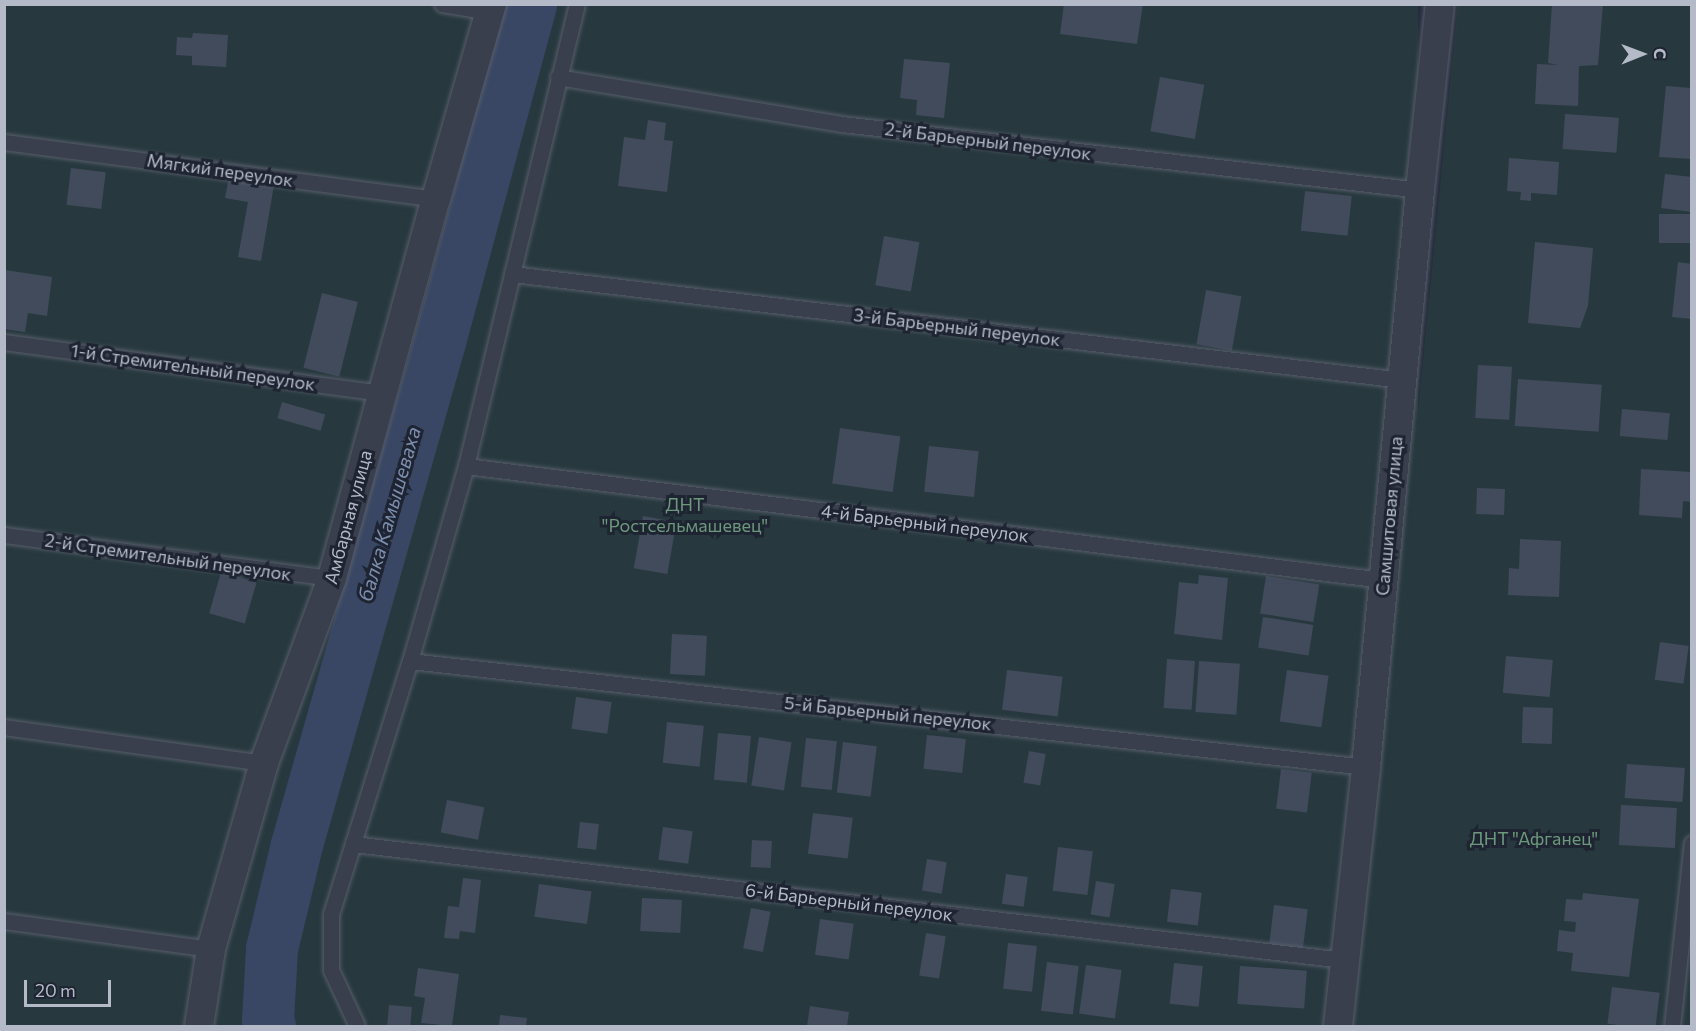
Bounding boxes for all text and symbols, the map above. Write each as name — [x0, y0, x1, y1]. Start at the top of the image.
north arrow — [1612, 24, 1672, 84]
text: С — [1651, 48, 1670, 59]
street label: 2-й Барьерный переулок — [884, 118, 1092, 164]
street label: Мягкий переулок — [146, 149, 294, 191]
street label: 3-й Барьерный переулок — [852, 304, 1062, 350]
street label: 1-й Стремительный переулок — [70, 339, 316, 395]
water label: балка Камышеваха — [353, 424, 425, 604]
street label: Самшитовая улица — [1371, 435, 1407, 597]
street label: Амбарная улица — [320, 448, 376, 586]
park label: ДНТ "Ростсельмашевец" — [602, 494, 768, 536]
street label: 4-й Барьерный переулок — [820, 500, 1030, 546]
street label: 2-й Стремительный переулок — [43, 529, 293, 585]
street label: 5-й Барьерный переулок — [783, 691, 993, 735]
park label: ДНТ "Афганец" — [1470, 827, 1598, 849]
street label: 6-й Барьерный переулок — [744, 879, 954, 925]
scale bar — [27, 968, 114, 1006]
text: 20 m — [35, 979, 76, 1001]

